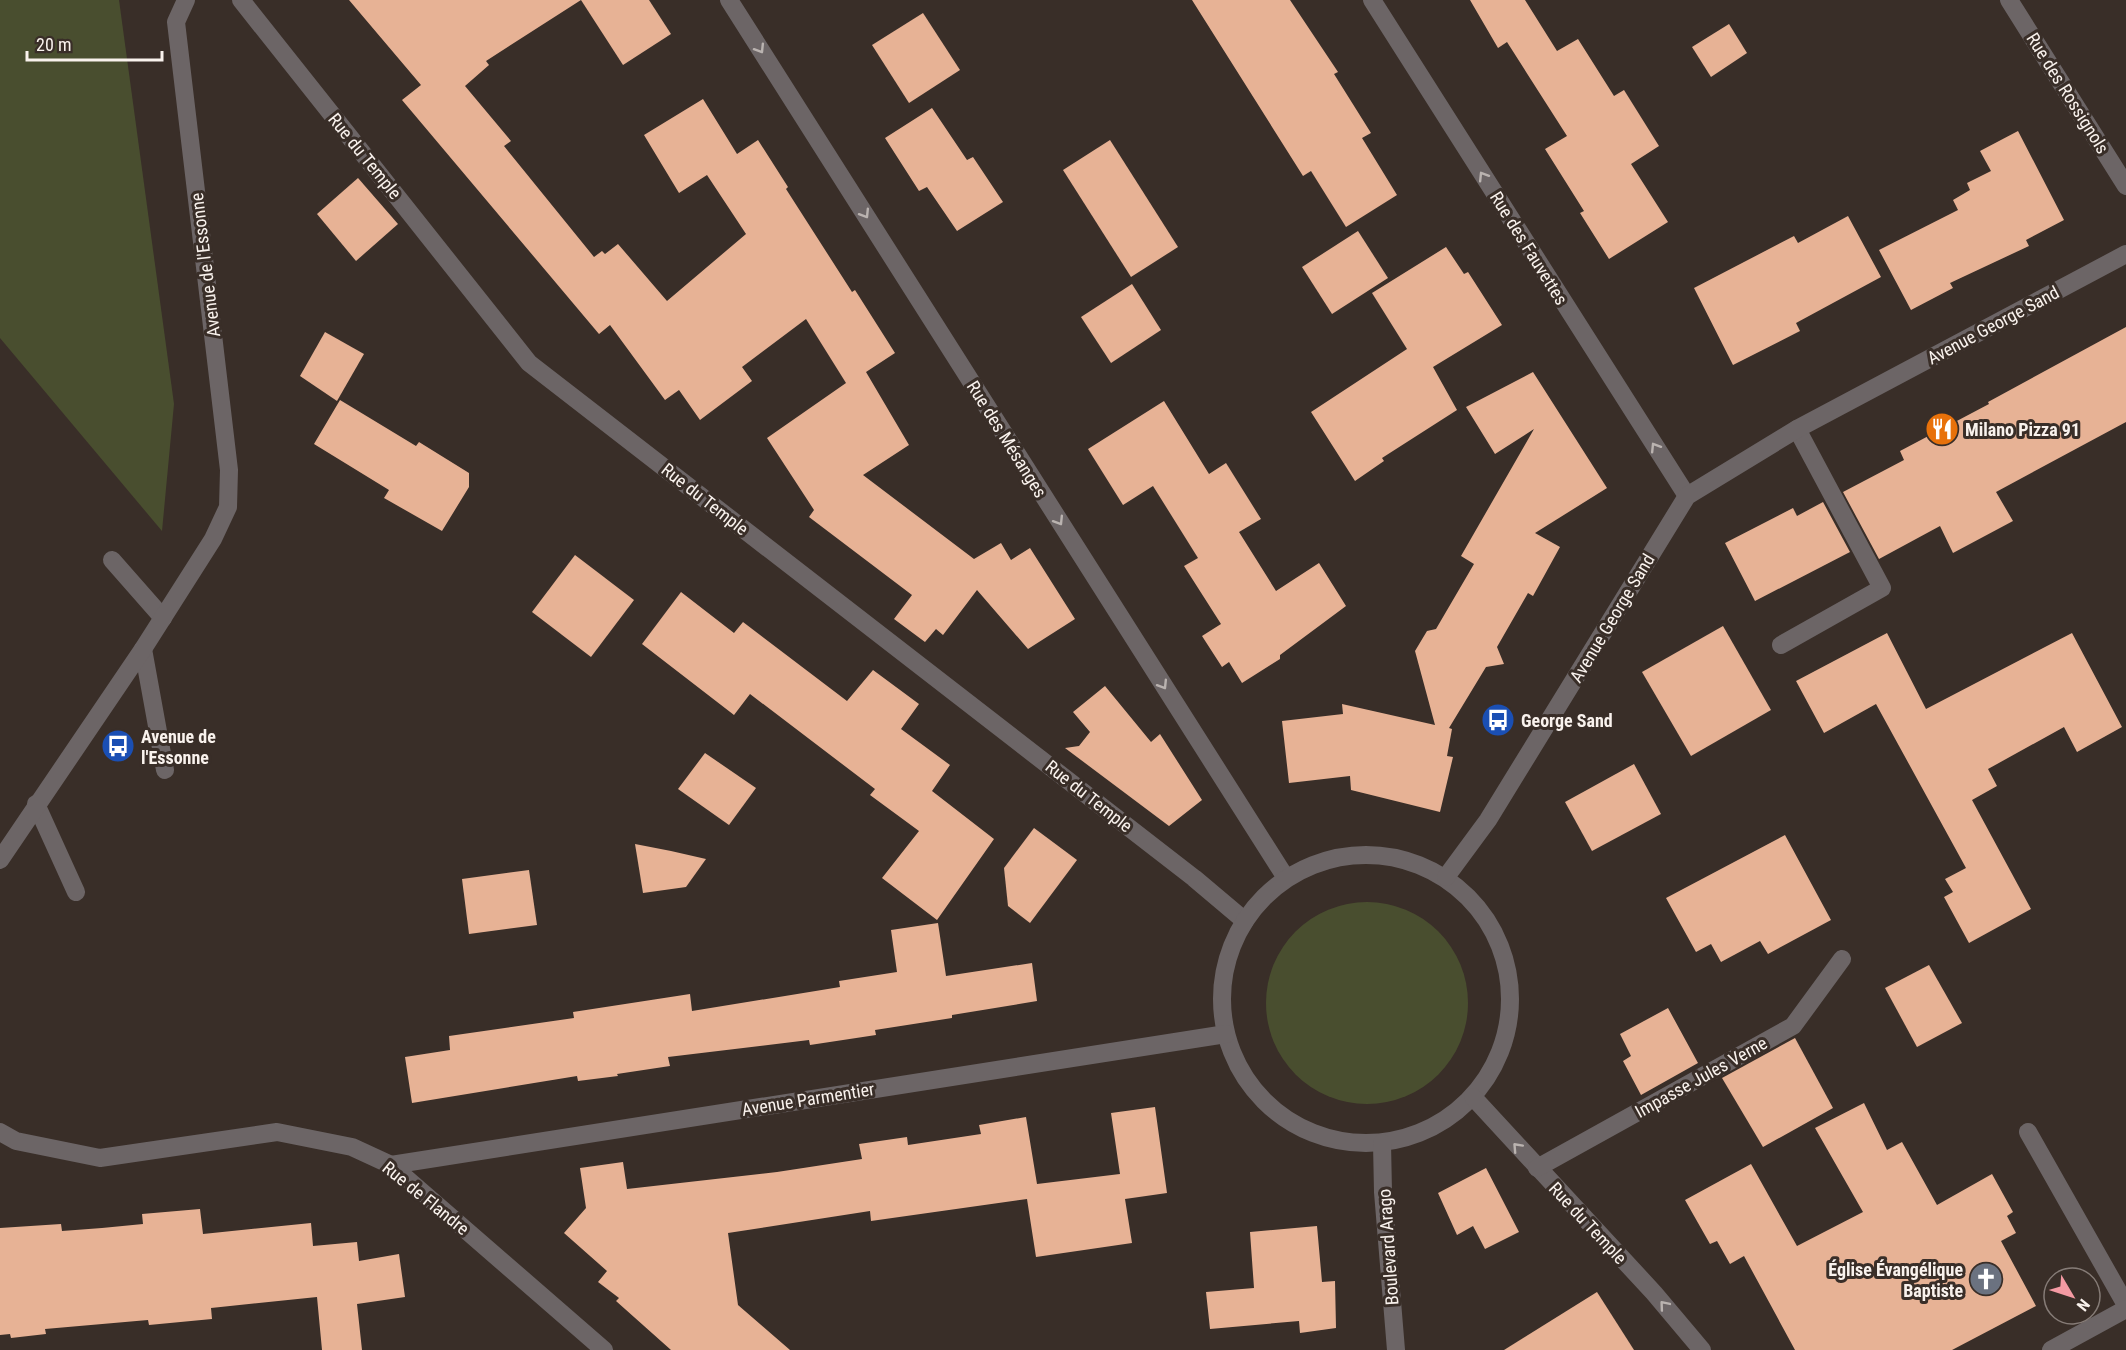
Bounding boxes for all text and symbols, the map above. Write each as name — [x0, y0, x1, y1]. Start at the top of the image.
scale bar — [27, 24, 162, 62]
street label: Rue des Rossignols — [2022, 29, 2114, 157]
text: 20 m — [36, 34, 71, 55]
one-way arrow — [753, 43, 764, 54]
street label: Rue du Temple — [324, 109, 406, 203]
one-way arrow — [1479, 172, 1491, 182]
street label: Rue des Fauvettes — [1486, 188, 1572, 308]
street label: Avenue de l'Essonne — [186, 192, 224, 338]
one-way arrow — [857, 208, 869, 218]
street label: Avenue George Sand — [1923, 281, 2063, 369]
street label: Rue des Mésanges — [963, 377, 1051, 501]
restaurant icon: Milano Pizza 91 — [1924, 411, 1960, 447]
place label: Milano Pizza 91 — [1965, 419, 2080, 440]
one-way arrow — [1651, 443, 1663, 453]
street label: Rue du Temple — [657, 459, 753, 539]
one-way arrow — [1052, 514, 1063, 525]
street label: Avenue George Sand — [1565, 550, 1659, 686]
one-way arrow — [1156, 679, 1168, 689]
bus stop icon: George Sand — [1480, 702, 1516, 738]
place label: George Sand — [1521, 710, 1613, 731]
place label: Avenue de l'Essonne — [141, 726, 216, 768]
bus stop icon: Avenue de l'Essonne — [100, 728, 136, 764]
street label: Rue du Temple — [1041, 756, 1137, 836]
street label: Impasse Jules Verne — [1631, 1032, 1771, 1122]
street label: Avenue Parmentier — [740, 1078, 876, 1120]
one-way arrow — [1513, 1143, 1524, 1154]
street label: Rue de Flandre — [379, 1157, 473, 1239]
street label: Rue du Temple — [1545, 1178, 1631, 1268]
street label: Boulevard Arago — [1373, 1188, 1403, 1306]
place label: Église Évangélique Baptiste — [1828, 1259, 1963, 1301]
church icon: Église Évangélique Baptiste — [1968, 1261, 2004, 1297]
north arrow — [2042, 1266, 2102, 1326]
text: N — [2073, 1295, 2094, 1315]
one-way arrow — [1661, 1301, 1672, 1312]

